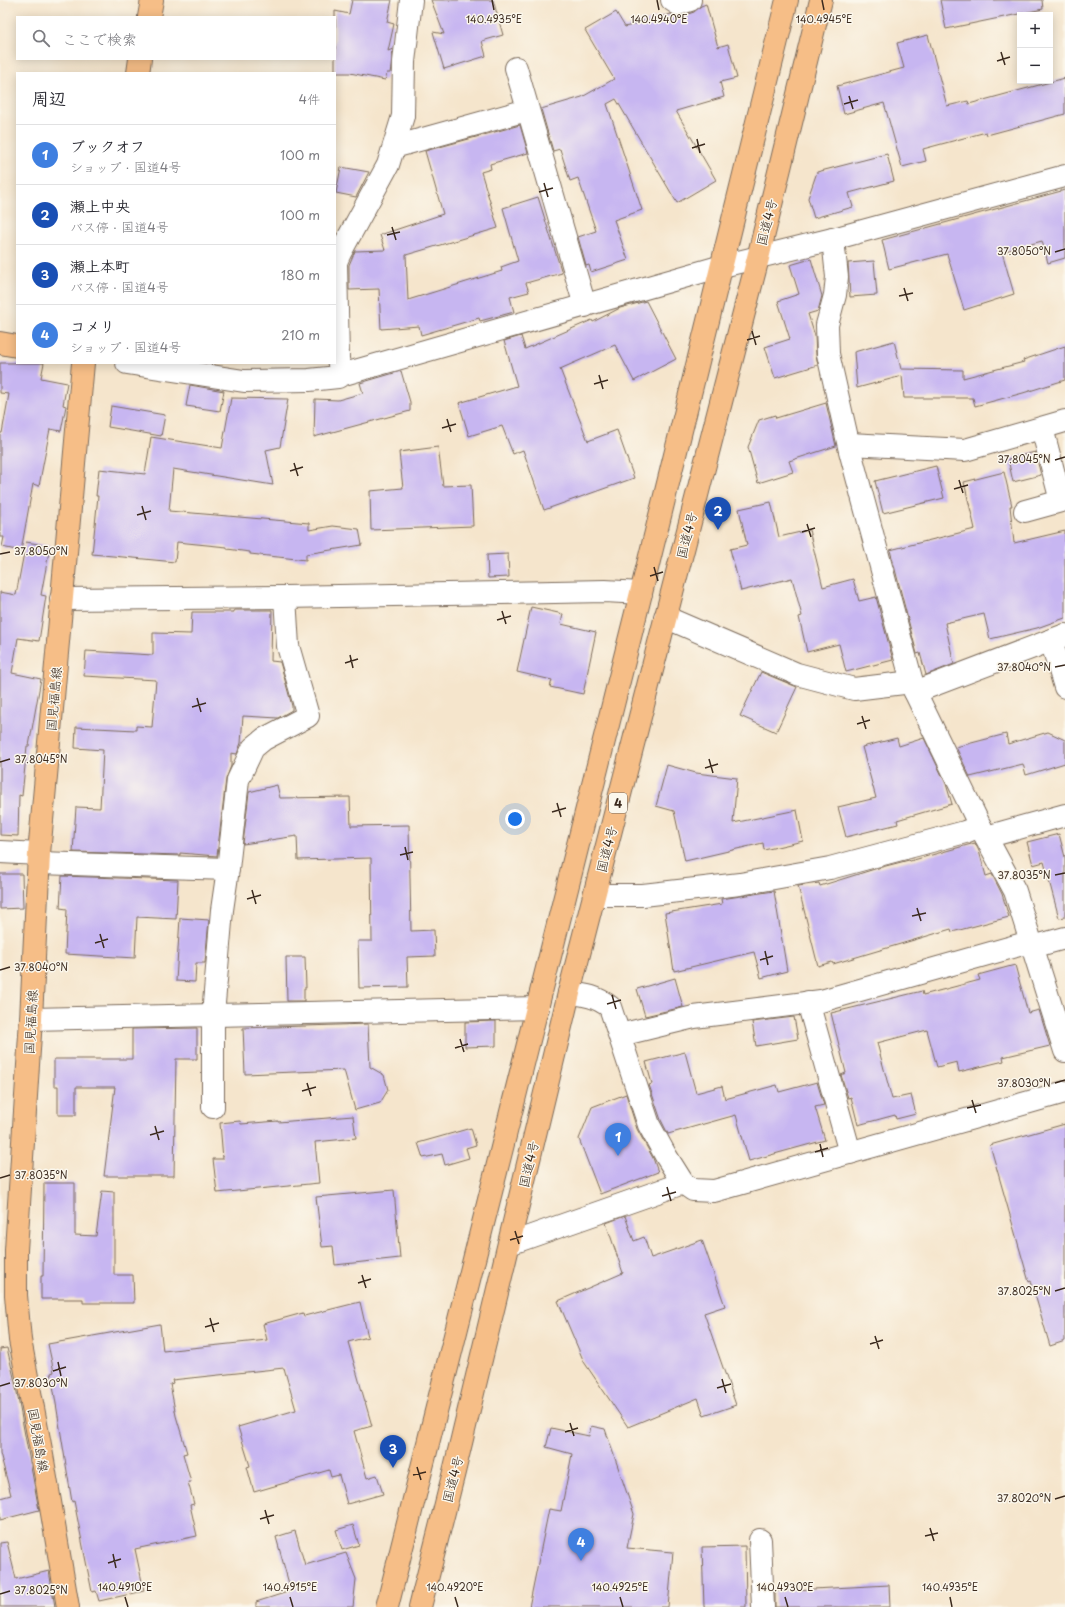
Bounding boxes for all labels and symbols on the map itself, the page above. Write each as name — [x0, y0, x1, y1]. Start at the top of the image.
text: 140.4935°E — [466, 11, 522, 26]
text: 140.4940°E — [630, 11, 688, 26]
text: 140.4945°E — [796, 11, 852, 26]
street label: 国道4号 — [751, 197, 781, 247]
text: 37.8050°N — [997, 243, 1051, 258]
text: 37.8045°N — [997, 451, 1051, 466]
pin: 2 — [705, 497, 731, 530]
street label: 国道4号 — [671, 510, 701, 560]
text: 37.8050°N — [14, 543, 68, 558]
text: 37.8040°N — [997, 659, 1051, 674]
street label: 国見福島線 — [41, 665, 65, 732]
text: 37.8045°N — [14, 751, 68, 766]
road number: 4 — [609, 793, 627, 813]
your location — [505, 809, 525, 829]
street label: 国道4号 — [591, 824, 621, 874]
text: 37.8035°N — [998, 867, 1051, 882]
text: 37.8040°N — [14, 959, 68, 974]
street label: 国見福島線 — [19, 988, 41, 1055]
text: 37.8030°N — [997, 1075, 1051, 1090]
pin: 1 — [605, 1123, 631, 1156]
street label: 国道4号 — [513, 1139, 543, 1189]
text: 37.8035°N — [15, 1167, 68, 1182]
text: 37.8025°N — [997, 1283, 1051, 1298]
text: 37.8030°N — [14, 1375, 68, 1390]
street label: 国見福島線 — [24, 1406, 54, 1475]
pin: 3 — [380, 1435, 406, 1468]
street label: 国道4号 — [437, 1454, 467, 1504]
text: 37.8020°N — [997, 1490, 1051, 1505]
pin: 4 — [568, 1528, 594, 1561]
text: 140.4910°E — [98, 1579, 152, 1594]
text: 140.4915°E — [263, 1579, 317, 1594]
text: 140.4920°E — [426, 1579, 484, 1594]
text: 140.4925°E — [592, 1579, 648, 1594]
text: 140.4930°E — [756, 1579, 814, 1594]
text: 140.4935°E — [922, 1579, 978, 1594]
text: 37.8025°N — [14, 1582, 68, 1597]

